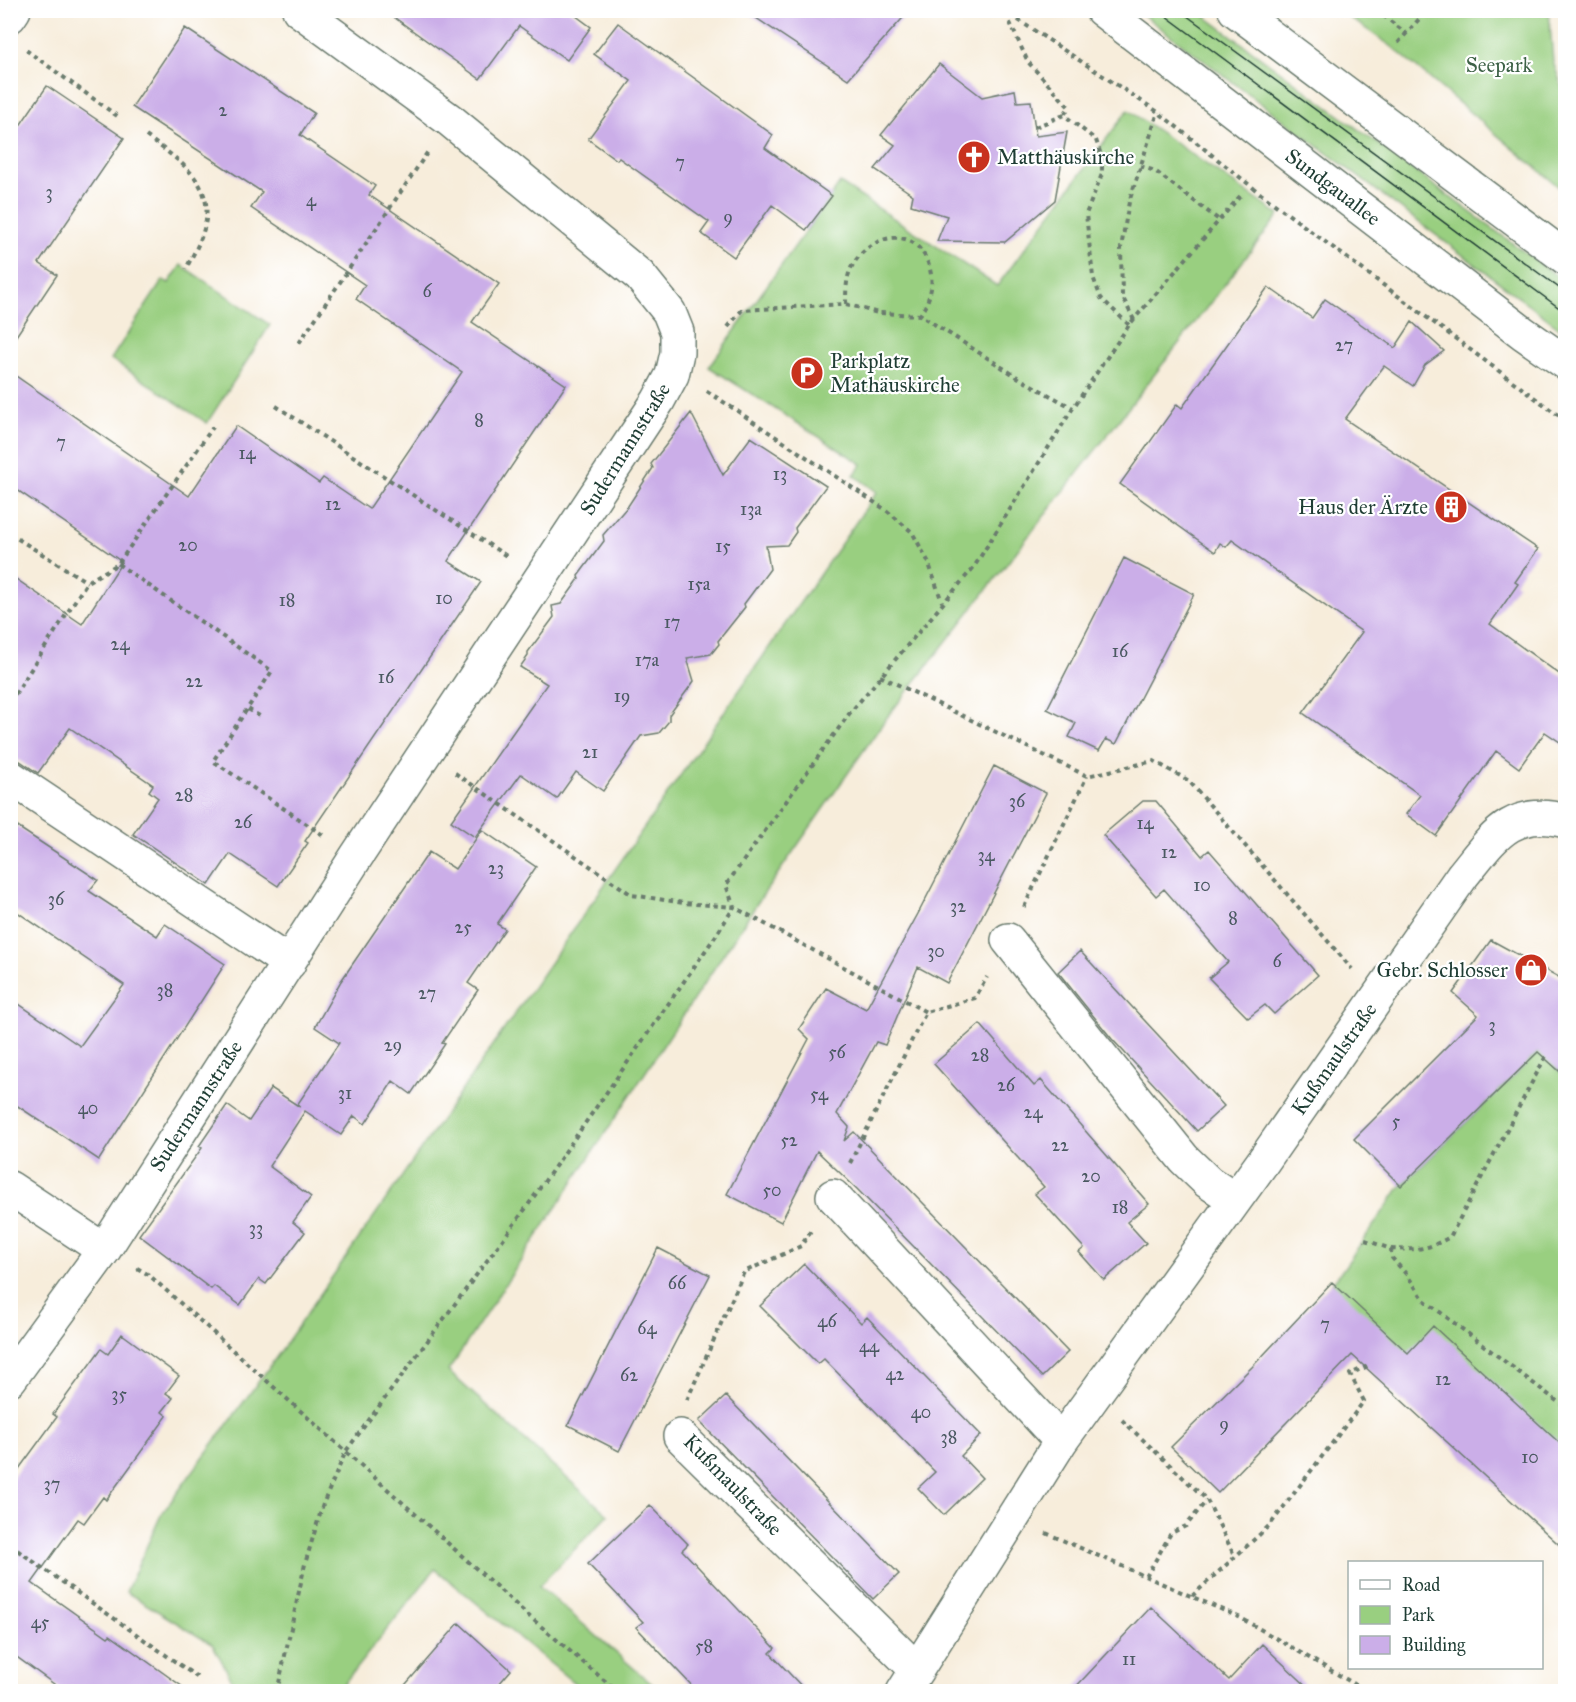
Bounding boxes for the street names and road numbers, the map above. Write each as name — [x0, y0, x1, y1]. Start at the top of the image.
street label: Sundgauallee — [1280, 143, 1386, 231]
street label: Sudermannstraße — [574, 378, 676, 520]
street label: Kußmaulstraße — [1286, 998, 1382, 1120]
street label: Sudermannstraße — [144, 1035, 248, 1176]
street label: Kußmaulstraße — [678, 1429, 788, 1541]

